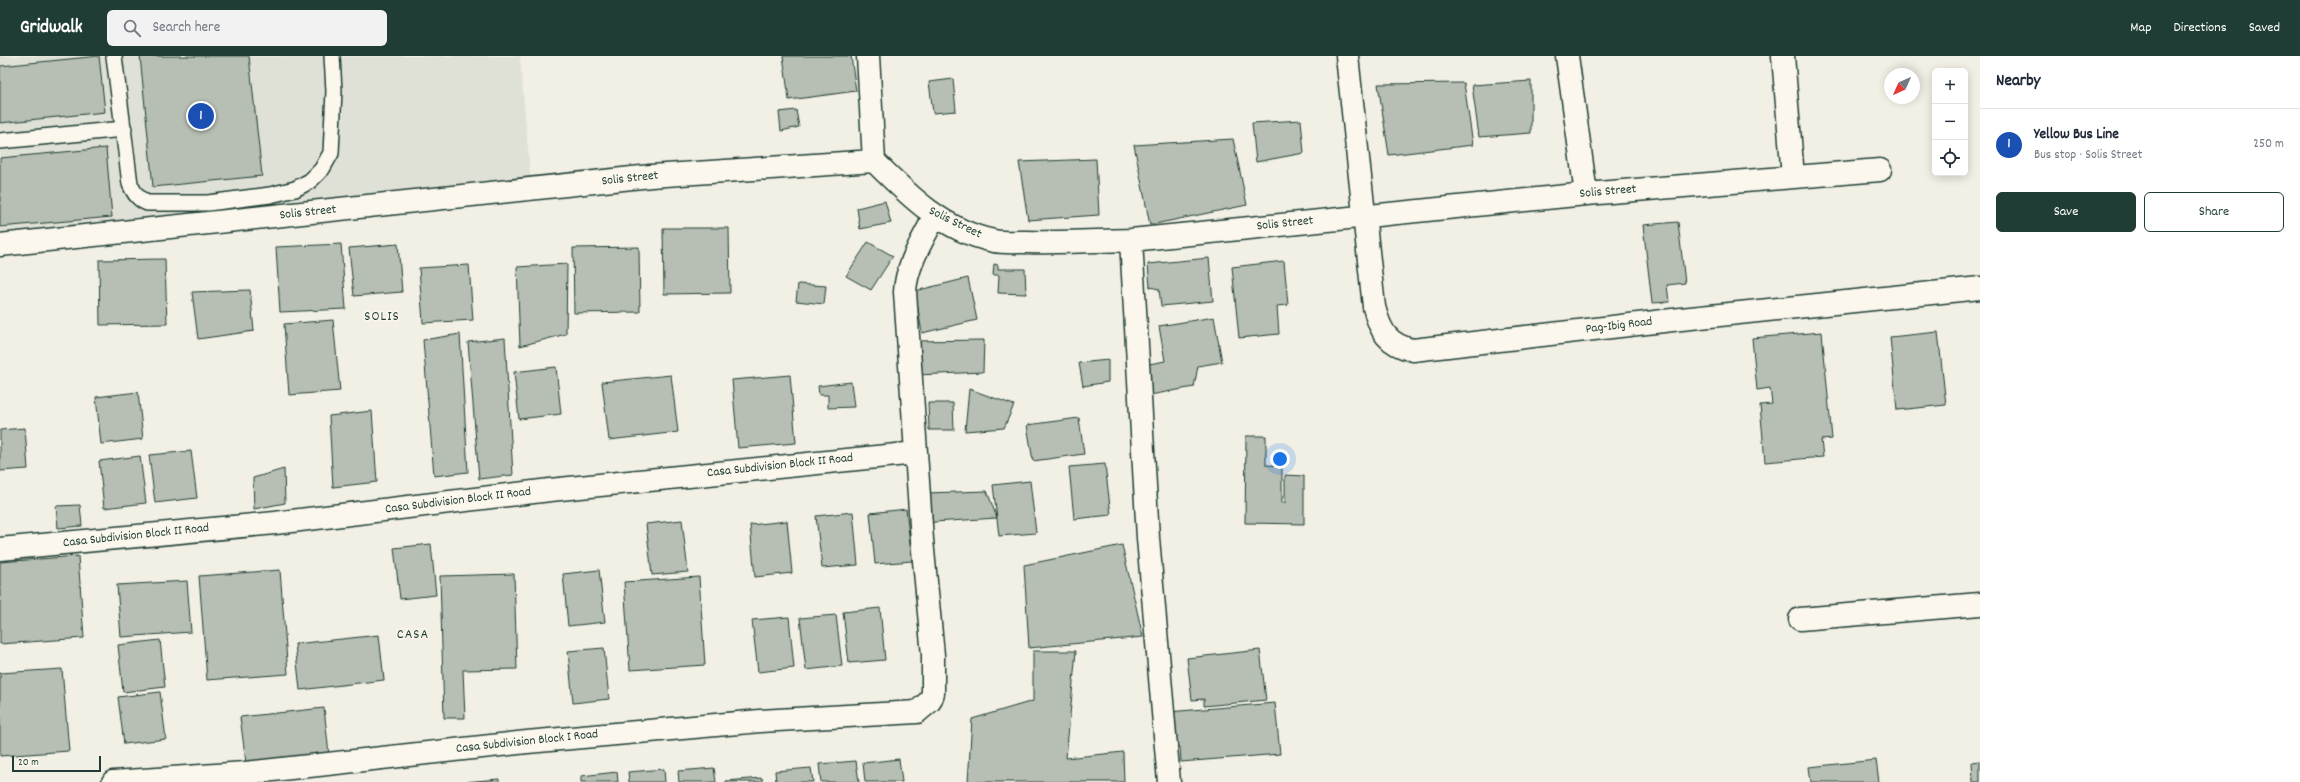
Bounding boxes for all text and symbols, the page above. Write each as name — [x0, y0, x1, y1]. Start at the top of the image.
search box — [107, 10, 387, 46]
text: Gridwalk — [20, 15, 83, 42]
icon: search — [121, 17, 143, 39]
text: Search here — [153, 17, 220, 39]
text: Map — [2130, 18, 2152, 38]
text: Directions — [2174, 18, 2227, 38]
text: Saved — [2249, 18, 2280, 38]
north arrow — [1884, 68, 1920, 104]
map controls — [1932, 68, 1968, 176]
button: + — [1932, 68, 1968, 104]
text: Nearby — [1996, 70, 2040, 94]
pin: 1 — [188, 101, 214, 131]
button: − — [1932, 104, 1968, 140]
text: Yellow Bus Line — [2034, 124, 2119, 146]
text: 1 — [2008, 135, 2010, 154]
text: 250 m — [2253, 135, 2284, 154]
button: locate — [1932, 140, 1968, 176]
text: Bus stop · Solis Street — [2034, 146, 2142, 165]
street label: Solis Street — [601, 167, 660, 191]
street label: Solis Street — [1579, 180, 1637, 204]
button: Save — [1996, 192, 2136, 232]
button: Share — [2144, 192, 2284, 232]
street label: Solis Street — [279, 201, 338, 225]
street label: Solis Street — [925, 202, 985, 244]
street label: Solis Street — [1256, 212, 1315, 236]
district label: SOLIS — [364, 307, 400, 327]
street label: Pag-Ibig Road — [1585, 312, 1653, 340]
street label: Casa Subdivision Block II Road — [706, 449, 854, 483]
your location — [1270, 449, 1290, 469]
street label: Casa Subdivision Block II Road — [384, 483, 532, 519]
street label: Casa Subdivision Block II Road — [62, 519, 210, 553]
district label: CASA — [397, 625, 429, 645]
street label: Casa Subdivision Block I Road — [455, 725, 599, 759]
scale bar — [12, 754, 101, 773]
text: 20 m — [18, 755, 39, 771]

